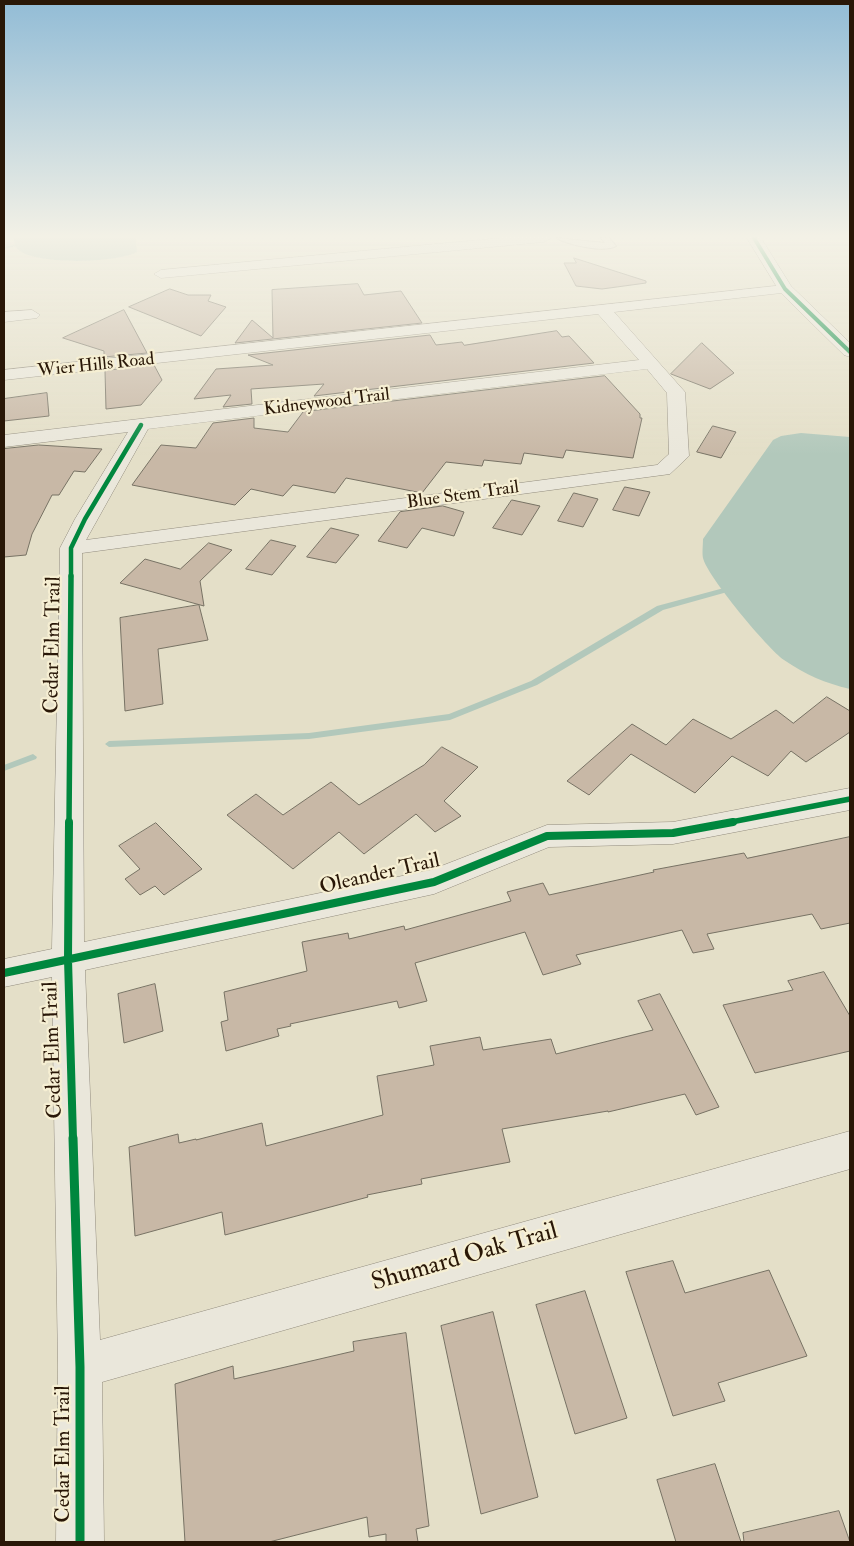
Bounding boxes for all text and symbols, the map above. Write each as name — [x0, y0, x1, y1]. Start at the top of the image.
street label: Wier Hills Road — [36, 349, 156, 383]
street label: Kidneywood Trail — [263, 385, 391, 421]
street label: Blue Stem Trail — [406, 477, 520, 515]
street label: Cedar Elm Trail — [40, 576, 68, 714]
street label: Oleander Trail — [317, 849, 443, 901]
street label: Cedar Elm Trail — [39, 981, 69, 1119]
street label: Shumard Oak Trail — [368, 1217, 562, 1299]
street label: Cedar Elm Trail — [51, 1385, 77, 1523]

